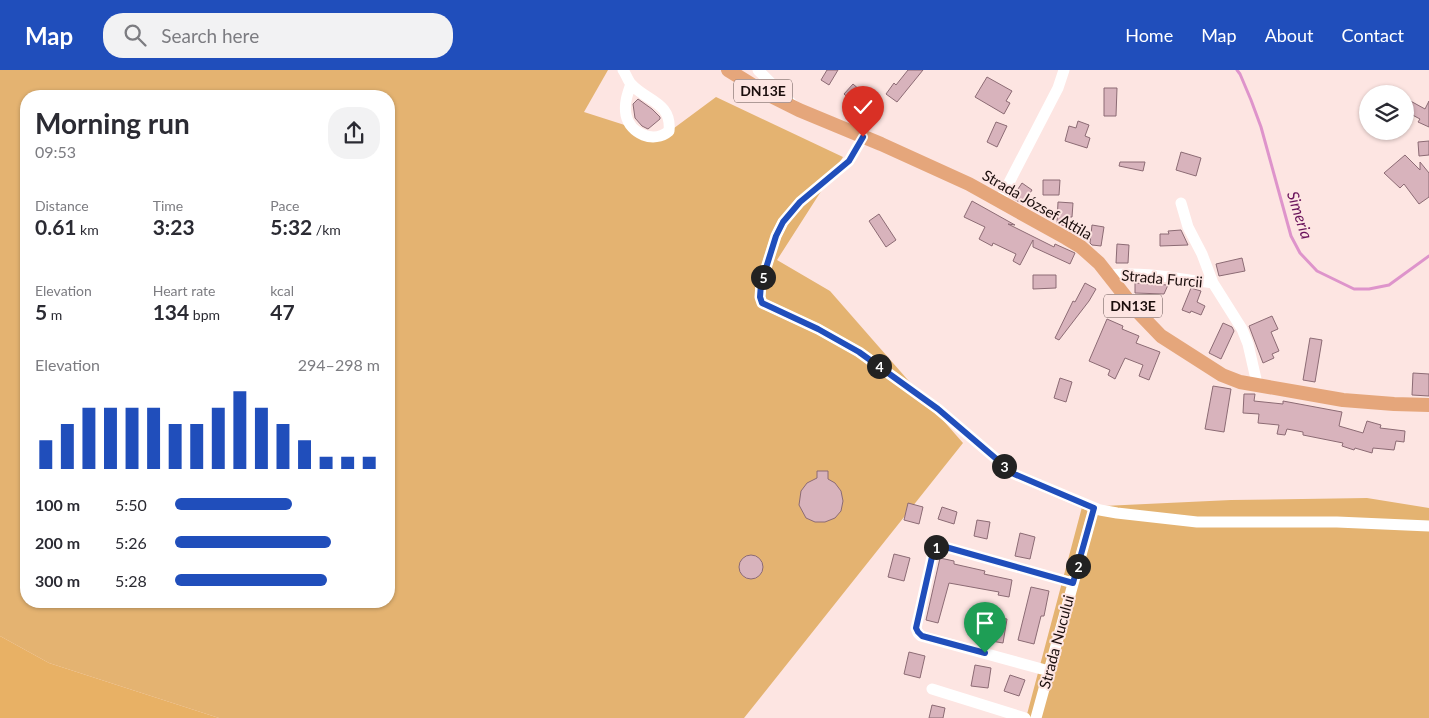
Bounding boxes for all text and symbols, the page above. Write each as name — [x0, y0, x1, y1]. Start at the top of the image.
search box — [103, 13, 453, 58]
text: Map — [25, 21, 73, 50]
icon: search — [121, 21, 149, 49]
text: Search here — [161, 24, 259, 47]
text: Home — [1125, 24, 1173, 46]
text: Map — [1201, 24, 1237, 46]
text: About — [1265, 24, 1314, 46]
text: Contact — [1342, 24, 1404, 46]
road number: DN13E — [734, 80, 792, 102]
map controls — [1359, 85, 1414, 140]
button: layers — [1359, 85, 1414, 140]
pin — [842, 86, 884, 137]
icon: check — [849, 93, 877, 121]
text: Morning run — [35, 106, 190, 140]
button: share — [328, 107, 380, 159]
text: 09:53 — [35, 142, 76, 161]
street label: Strada József Attila — [979, 165, 1096, 243]
water label: Simeria — [1284, 188, 1317, 241]
text: Distance — [35, 197, 89, 214]
text: Time — [153, 197, 183, 214]
text: Pace — [270, 197, 299, 214]
text: 0.61 — [35, 214, 77, 239]
text: 3:23 — [153, 214, 195, 239]
text: 5:32 — [270, 214, 312, 239]
text: km — [77, 221, 99, 238]
text: /km — [312, 221, 341, 238]
pin: 5 — [750, 264, 776, 290]
street label: Strada Furcii — [1121, 265, 1203, 291]
text: 5 — [759, 269, 768, 286]
text: Elevation — [35, 282, 92, 299]
text: Heart rate — [153, 282, 215, 299]
text: kcal — [270, 282, 294, 299]
road number: DN13E — [1104, 295, 1162, 318]
text: 5 — [35, 299, 47, 324]
text: 134 — [153, 299, 189, 324]
text: 47 — [270, 299, 295, 324]
text: m — [47, 306, 62, 323]
text: bpm — [189, 306, 220, 323]
pin: 4 — [866, 354, 892, 378]
text: Elevation — [35, 355, 100, 374]
text: 294–298 m — [298, 355, 380, 374]
text: 4 — [875, 358, 884, 375]
pin: 3 — [992, 454, 1016, 478]
text: 3 — [1000, 458, 1009, 475]
text: 100 m — [35, 495, 80, 514]
text: 5:50 — [115, 495, 147, 514]
text: 200 m — [35, 533, 80, 552]
text: 5:26 — [115, 533, 147, 552]
pin: 1 — [924, 534, 948, 560]
text: 1 — [932, 539, 941, 556]
pin: 2 — [1066, 554, 1090, 578]
text: 2 — [1074, 558, 1083, 575]
text: 300 m — [35, 571, 80, 590]
text: 5:28 — [115, 571, 147, 590]
street label: Strada Nucului — [1035, 593, 1077, 691]
pin — [964, 602, 1006, 653]
icon: arrive — [971, 609, 999, 637]

